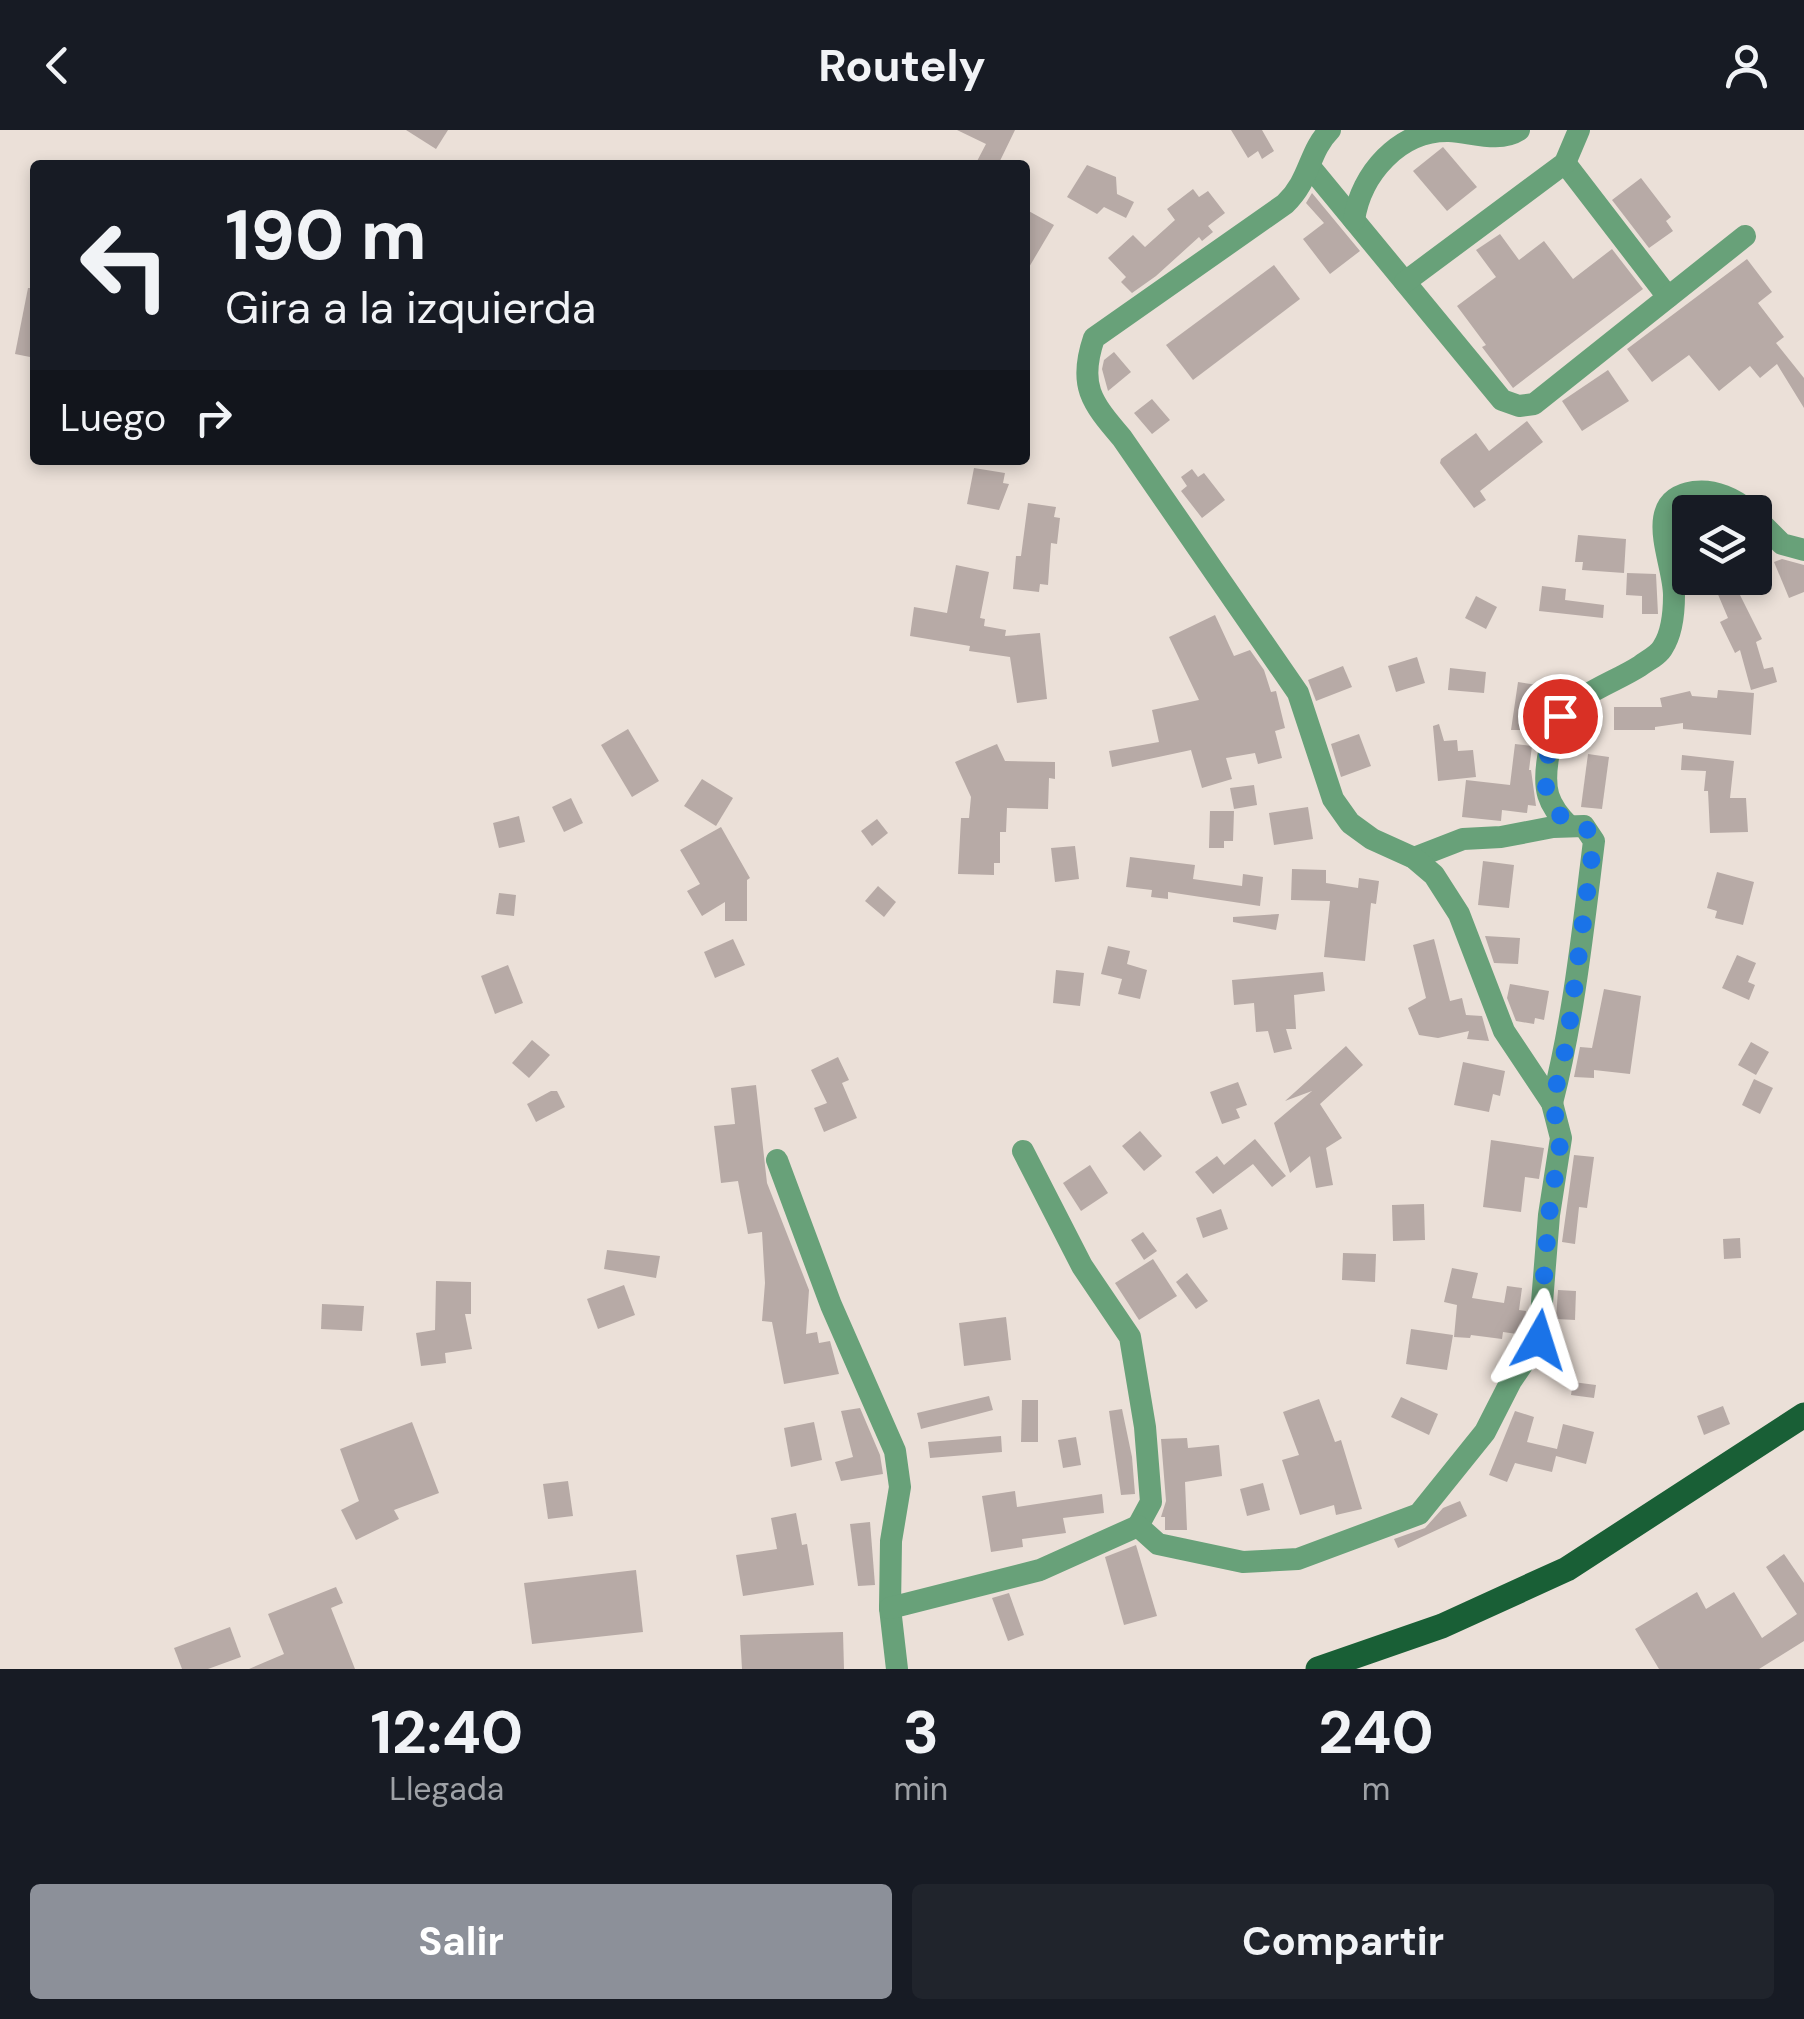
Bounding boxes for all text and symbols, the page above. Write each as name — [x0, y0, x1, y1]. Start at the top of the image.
text: Routely — [818, 36, 986, 95]
icon: back — [30, 38, 85, 93]
icon: person — [1719, 38, 1774, 93]
text: 190 m — [225, 190, 427, 281]
icon: left — [60, 200, 190, 330]
text: Gira a la izquierda — [225, 278, 596, 337]
icon: right — [186, 390, 241, 445]
text: Luego — [60, 393, 166, 443]
map controls — [1672, 495, 1772, 595]
button: layers — [1672, 495, 1772, 595]
pin — [1518, 674, 1603, 759]
icon: arrive — [1533, 689, 1588, 744]
position arrow — [1487, 1288, 1591, 1392]
text: 12:40 — [370, 1693, 523, 1772]
text: 3 — [903, 1693, 939, 1772]
text: 240 — [1318, 1693, 1434, 1772]
text: Llegada — [389, 1768, 504, 1810]
text: min — [893, 1768, 948, 1810]
text: m — [1362, 1768, 1390, 1810]
button: Salir — [30, 1884, 892, 1999]
button: Compartir — [912, 1884, 1774, 1999]

